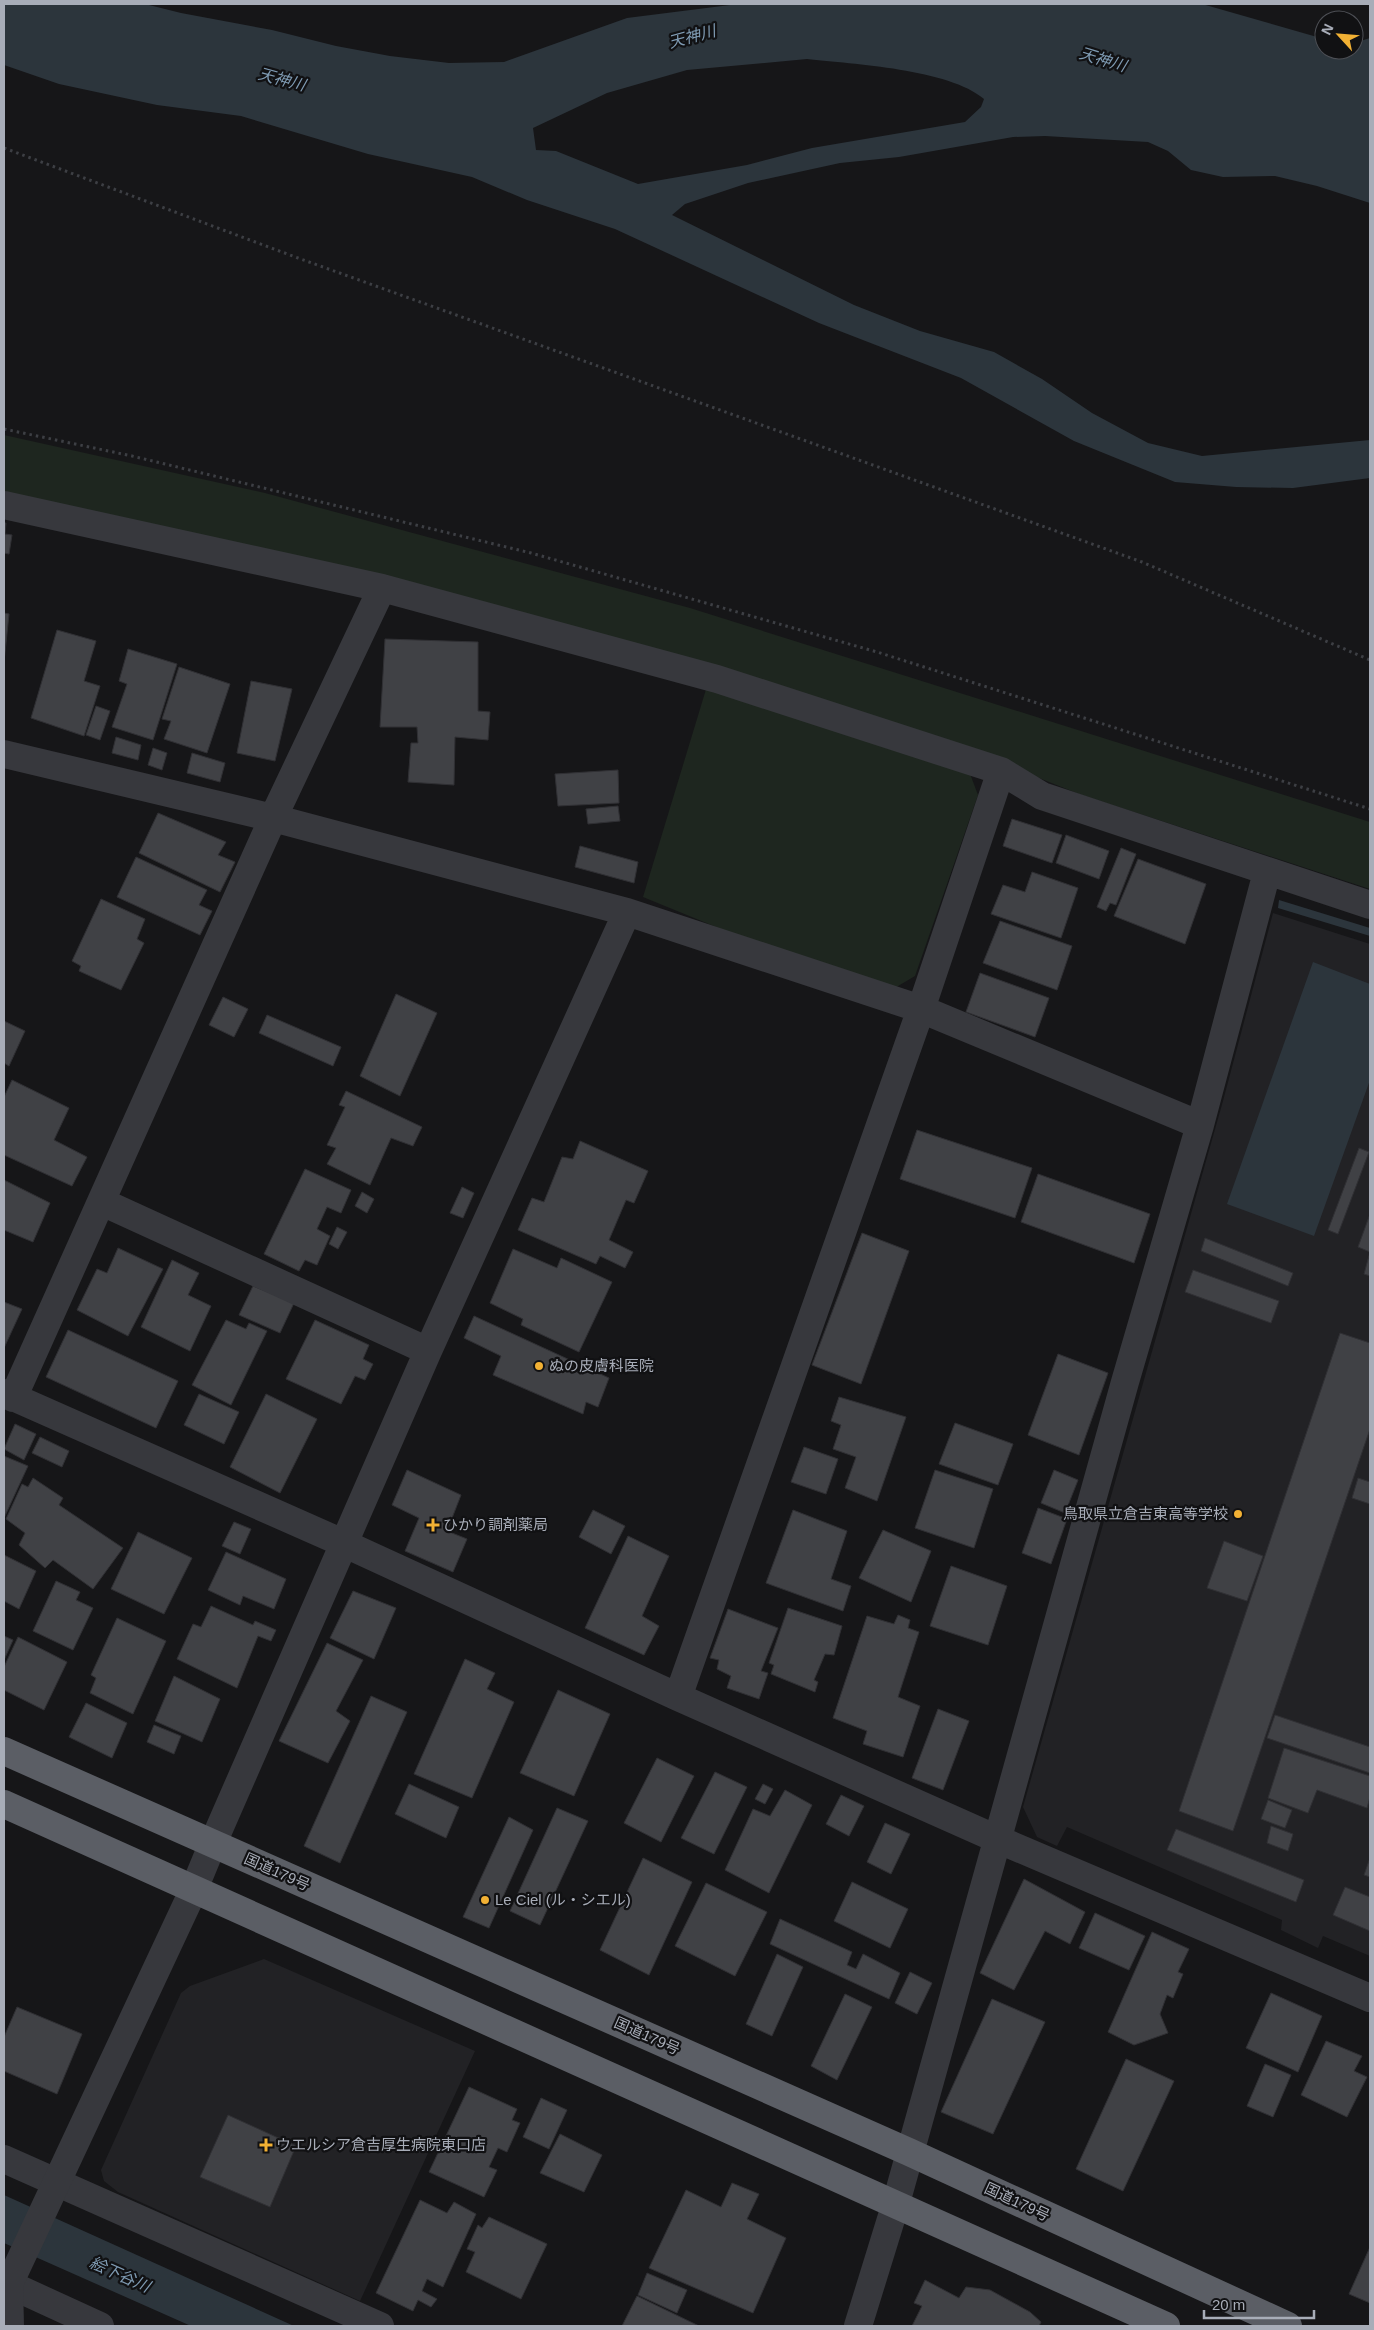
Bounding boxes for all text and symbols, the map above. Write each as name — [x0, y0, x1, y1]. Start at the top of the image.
north arrow — [1314, 10, 1364, 60]
text: N — [1318, 21, 1337, 37]
water label: 天神川 — [667, 22, 719, 51]
water label: 天神川 — [1077, 44, 1130, 75]
water label: 天神川 — [256, 65, 309, 94]
place label: ぬの皮膚科医院 — [549, 1357, 654, 1374]
marker: ぬの皮膚科医院 — [533, 1360, 545, 1372]
place label: 鳥取県立倉吉東高等学校 — [1063, 1505, 1228, 1522]
marker: 鳥取県立倉吉東高等学校 — [1232, 1508, 1244, 1520]
place label: ひかり調剤薬局 — [443, 1516, 548, 1533]
marker: ひかり調剤薬局 — [427, 1519, 439, 1531]
street label: 国道179号 — [242, 1850, 313, 1894]
place label: Le Ciel (ル・シエル) — [495, 1891, 631, 1908]
marker: Le Ciel (ル・シエル) — [479, 1894, 491, 1906]
street label: 国道179号 — [612, 2014, 683, 2058]
place label: ウエルシア倉吉厚生病院東口店 — [276, 2136, 486, 2153]
marker: ウエルシア倉吉厚生病院東口店 — [260, 2139, 272, 2151]
street label: 国道179号 — [982, 2179, 1053, 2224]
water label: 絵下谷川 — [87, 2254, 154, 2296]
scale bar — [1204, 2288, 1314, 2320]
text: 20 m — [1212, 2296, 1245, 2313]

